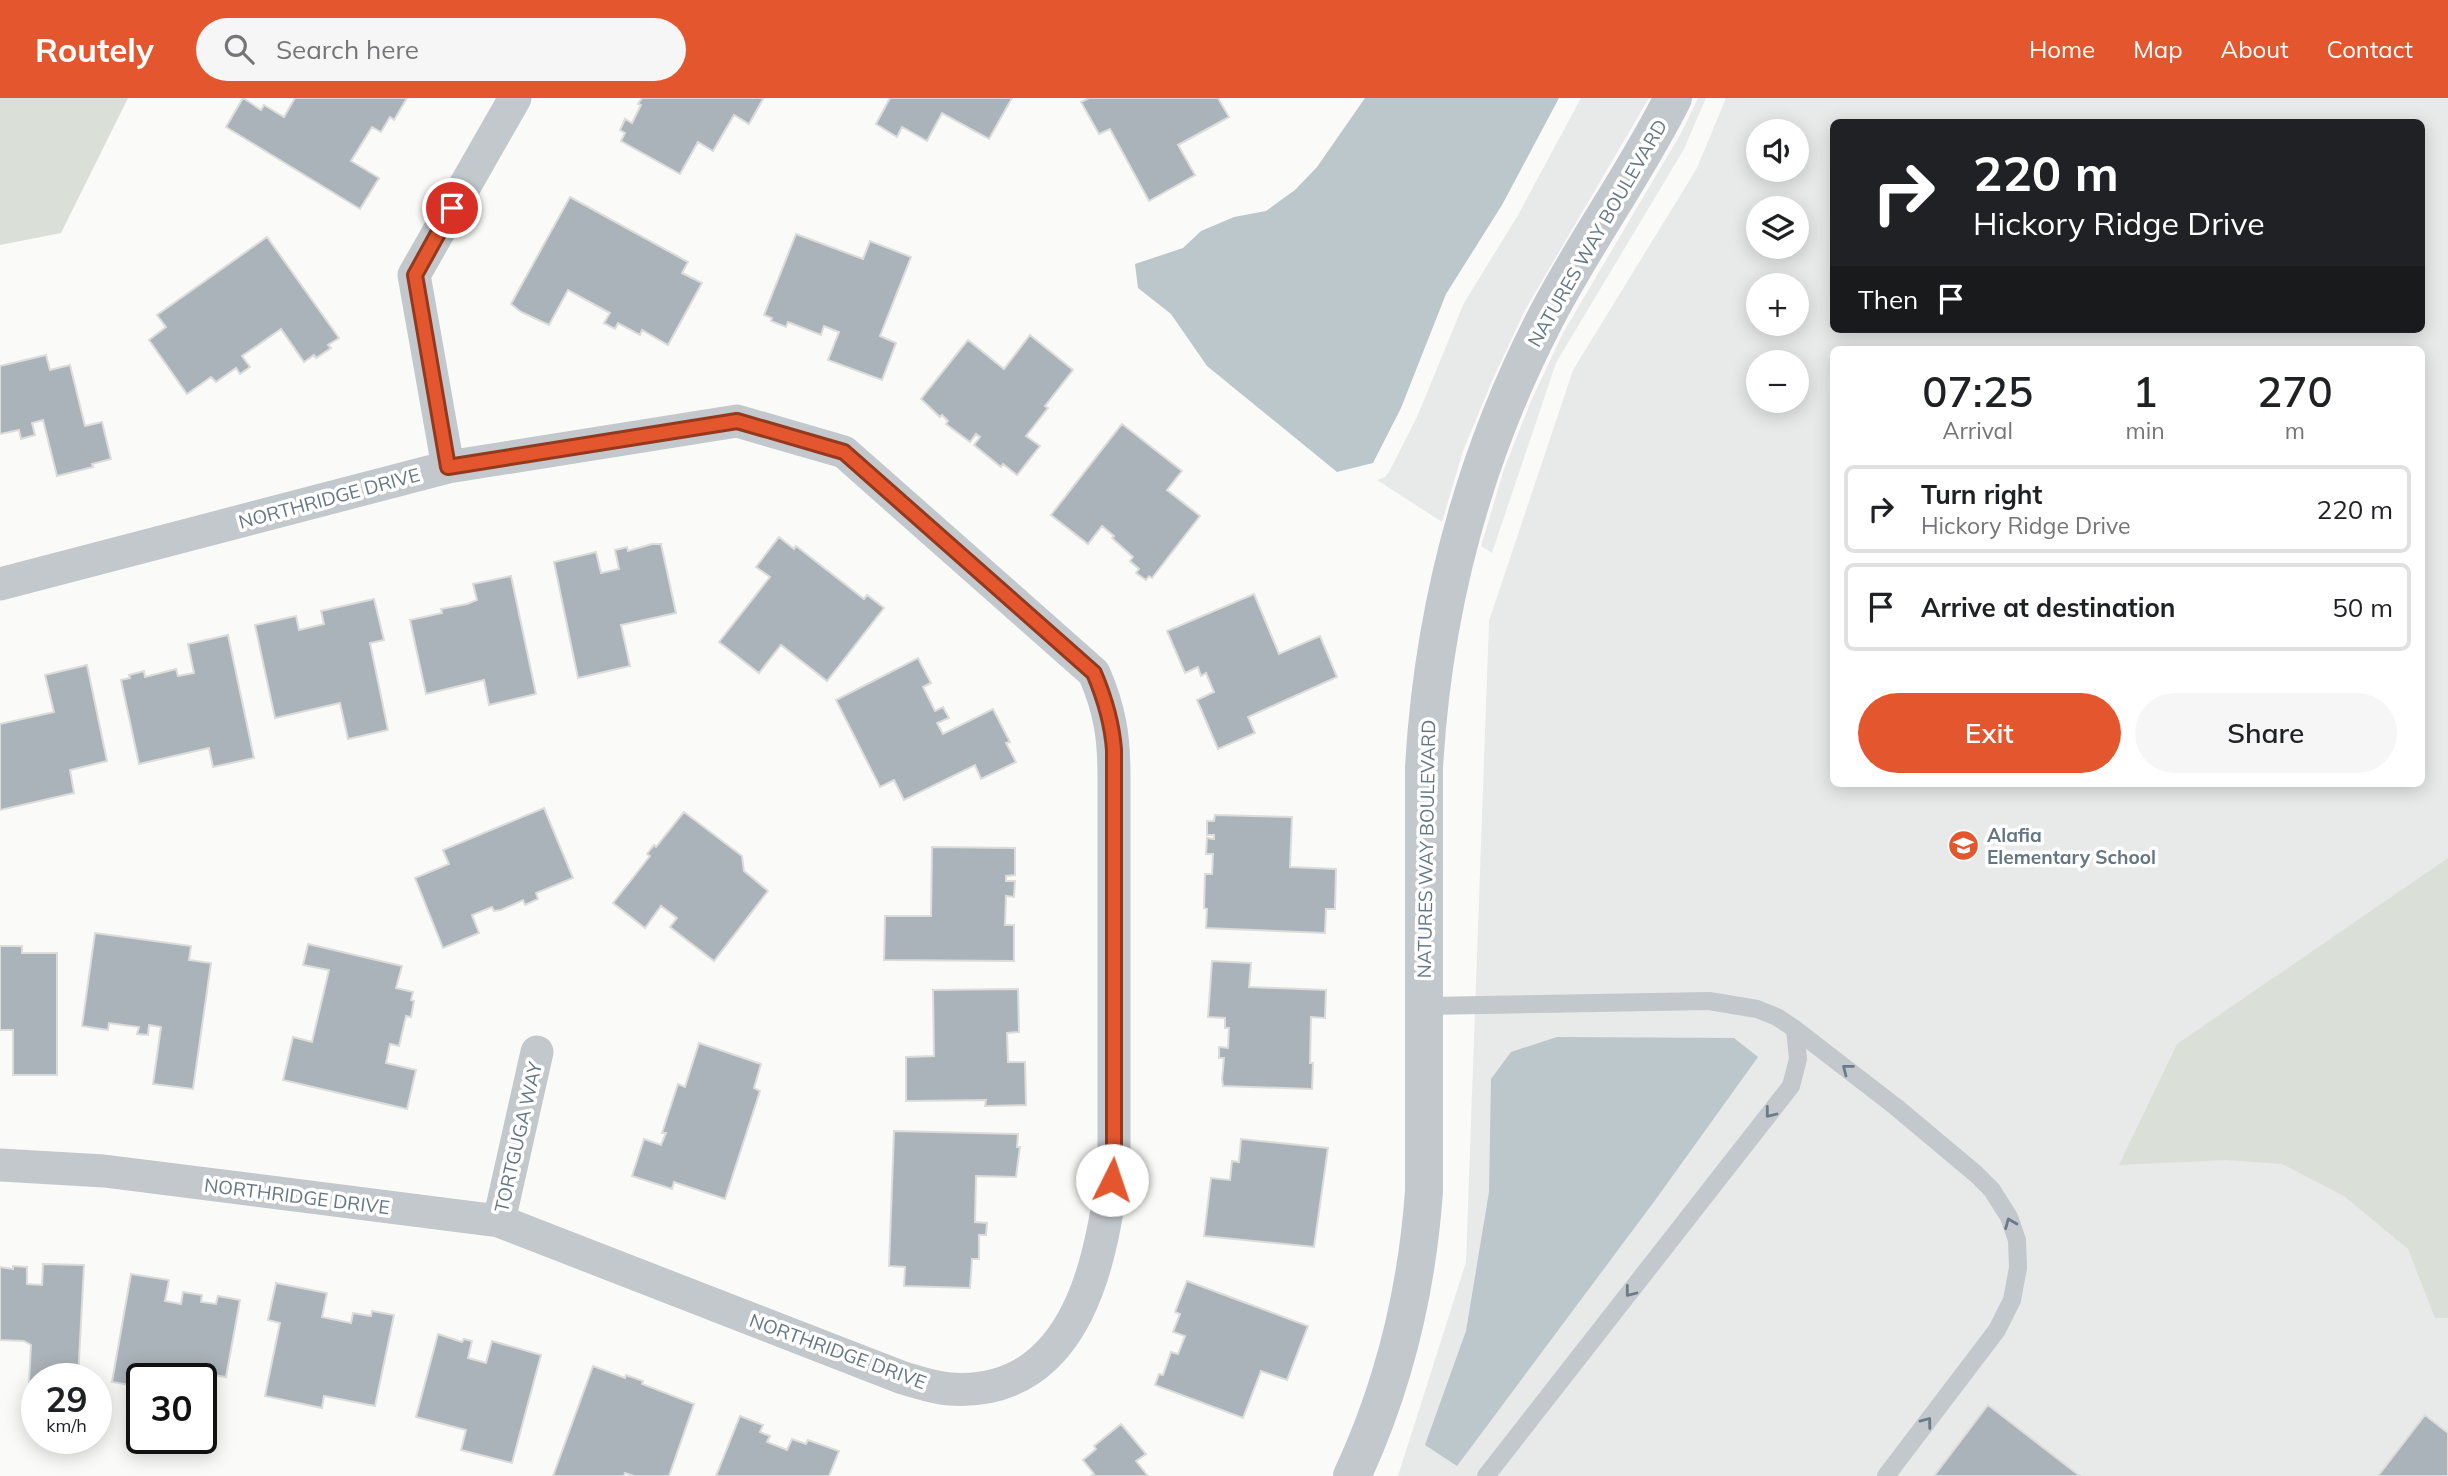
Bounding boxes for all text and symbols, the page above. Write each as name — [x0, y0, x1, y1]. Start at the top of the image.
search box — [196, 18, 686, 81]
text: Routely — [35, 29, 154, 70]
icon: search — [220, 30, 258, 68]
text: Search here — [276, 33, 419, 66]
text: Home — [2029, 34, 2095, 64]
text: Map — [2133, 34, 2183, 64]
text: About — [2221, 34, 2289, 64]
text: Contact — [2327, 34, 2413, 64]
street label: NATURES WAY BOULEVARD — [1522, 115, 1672, 351]
map controls — [1746, 119, 1809, 413]
button: sound — [1746, 119, 1809, 182]
text: 220 m — [1973, 142, 2119, 203]
icon: right — [1858, 147, 1949, 238]
pin — [422, 178, 482, 238]
icon: arrive — [433, 189, 471, 227]
button: layers — [1746, 196, 1809, 259]
text: Hickory Ridge Drive — [1973, 203, 2265, 243]
button: + — [1746, 273, 1809, 336]
icon: arrive — [1932, 280, 1970, 318]
text: Then — [1858, 283, 1918, 316]
button: − — [1746, 350, 1809, 413]
text: 07:25 — [1922, 365, 2033, 418]
text: 1 — [2132, 365, 2158, 418]
text: 270 — [2257, 365, 2333, 418]
text: Arrival — [1943, 416, 2013, 445]
text: min — [2125, 416, 2165, 445]
text: m — [2285, 416, 2305, 445]
street label: NORTHRIDGE DRIVE — [236, 462, 422, 534]
text: Turn right — [1921, 478, 2042, 511]
icon: right — [1862, 490, 1900, 528]
text: 220 m — [2317, 493, 2393, 526]
text: Hickory Ridge Drive — [1921, 511, 2131, 540]
icon: arrive — [1862, 588, 1900, 626]
text: Arrive at destination — [1921, 591, 2176, 624]
text: 50 m — [2332, 591, 2393, 624]
button: Exit — [1858, 693, 2121, 773]
button: Share — [2135, 693, 2397, 773]
street label: NATURES WAY BOULEVARD — [1412, 719, 1440, 979]
place label: Alafia Elementary School — [1987, 823, 2156, 869]
school or university icon: Alafia Elementary School — [1947, 829, 1981, 863]
street label: TORTGUGA WAY — [489, 1059, 547, 1215]
one-way arrow — [1842, 1064, 1854, 1077]
one-way arrow — [1766, 1105, 1779, 1118]
position arrow — [1075, 1143, 1149, 1217]
street label: NORTHRIDGE DRIVE — [203, 1173, 391, 1219]
one-way arrow — [2005, 1218, 2019, 1230]
one-way arrow — [1625, 1285, 1638, 1297]
street label: NORTHRIDGE DRIVE — [746, 1308, 930, 1394]
speed limit sign: 30 — [126, 1363, 217, 1454]
text: 29 — [45, 1377, 88, 1421]
text: km/h — [46, 1414, 87, 1437]
one-way arrow — [1919, 1417, 1932, 1430]

